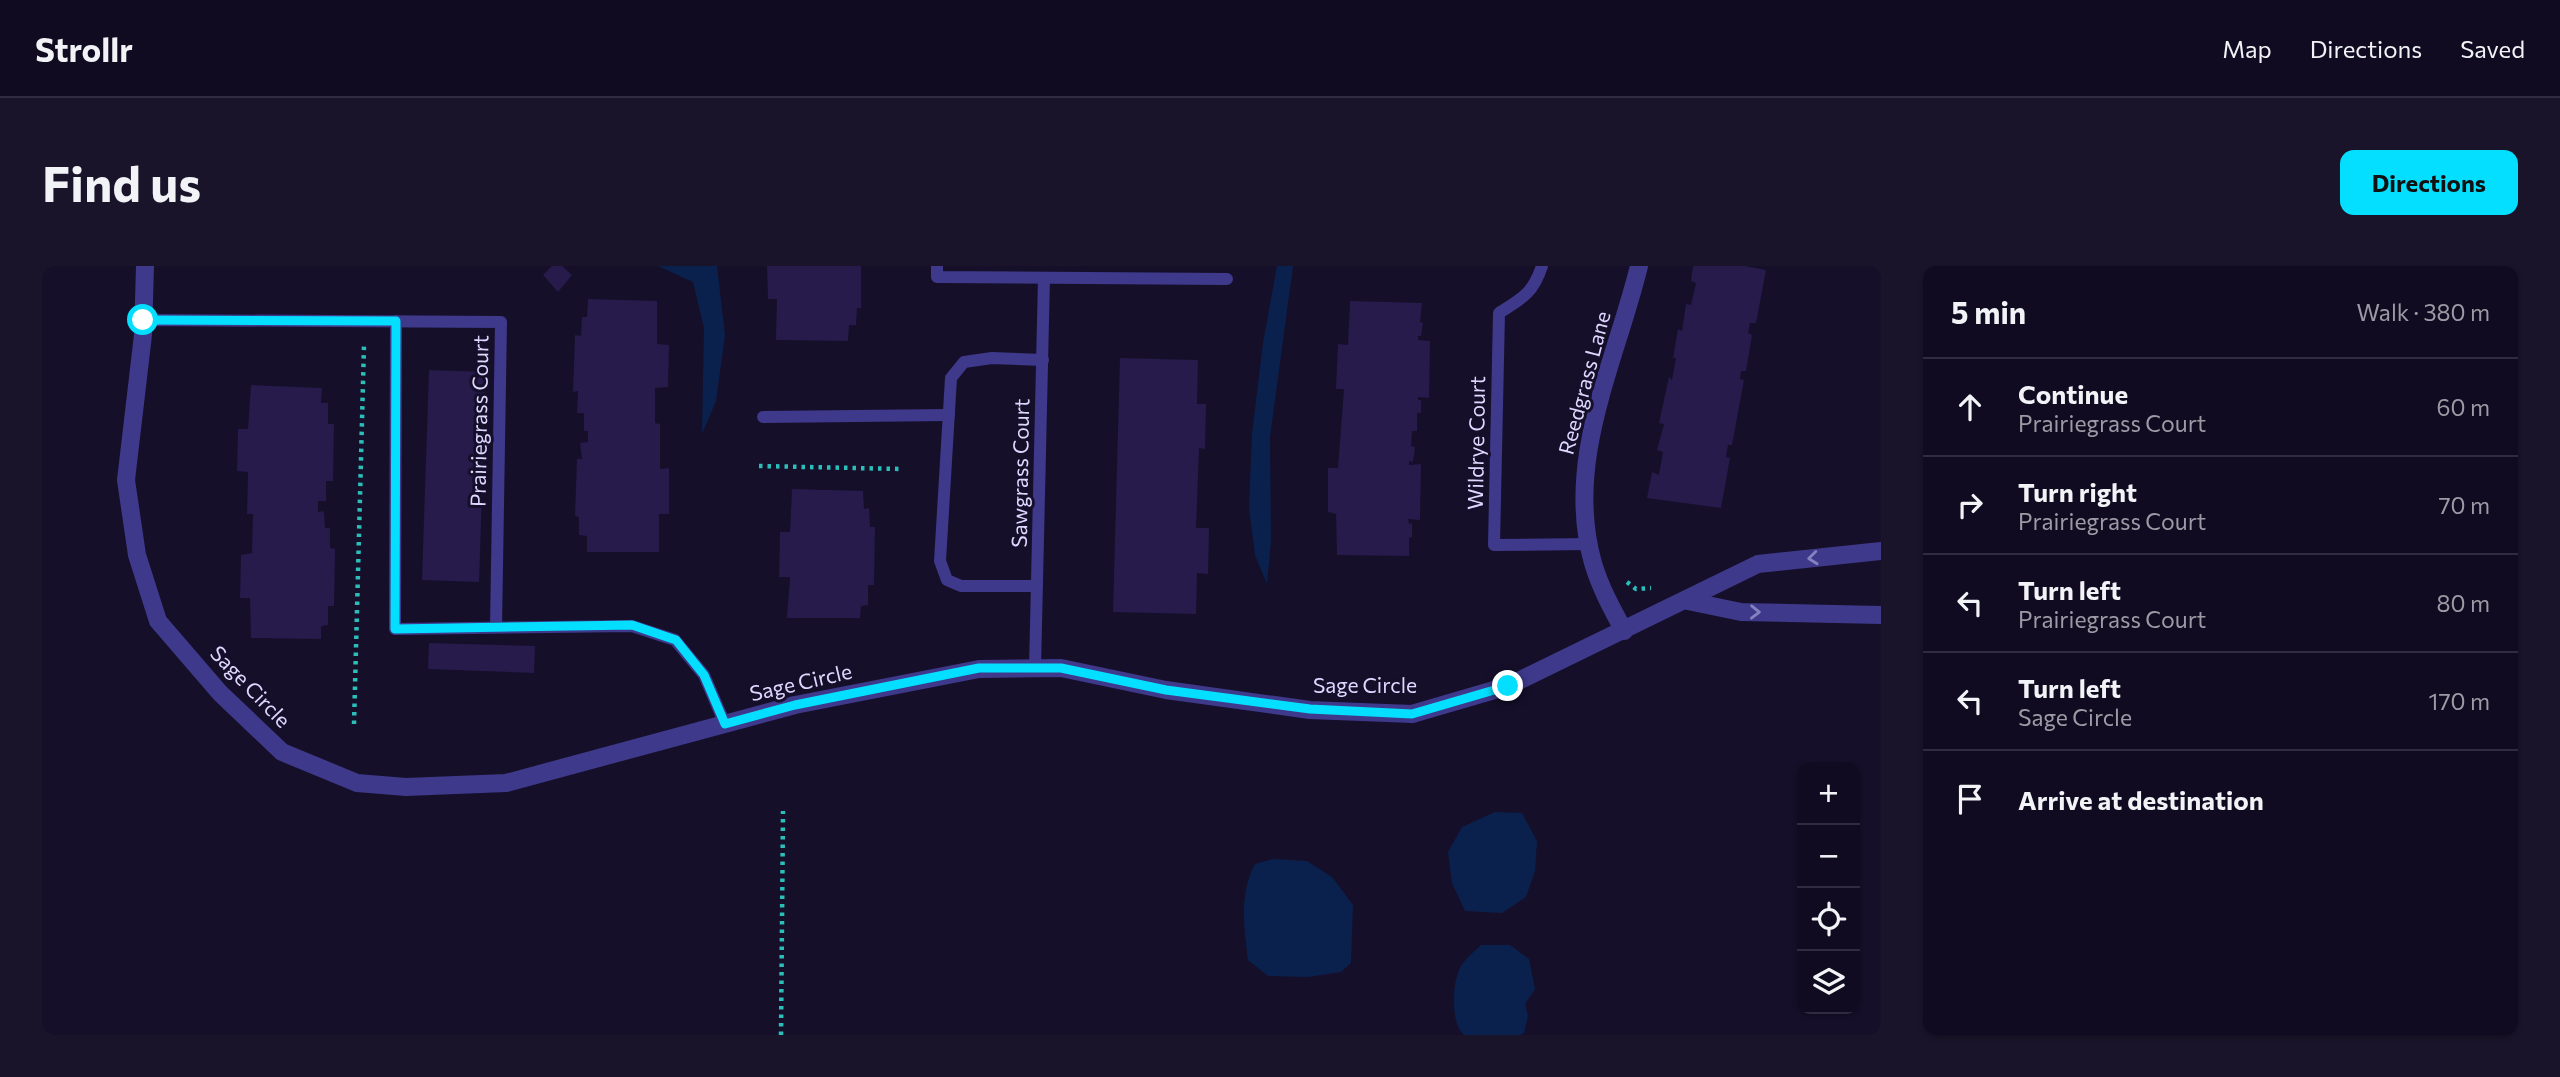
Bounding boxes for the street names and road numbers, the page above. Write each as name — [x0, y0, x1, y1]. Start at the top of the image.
street label: Reedgrass Lane — [1552, 308, 1615, 457]
street label: Prairiegrass Court — [465, 335, 492, 507]
street label: Wildrye Court — [1462, 376, 1489, 510]
street label: Sawgrass Court — [1006, 398, 1033, 548]
street label: Sage Circle — [206, 640, 296, 732]
street label: Sage Circle — [747, 658, 854, 705]
street label: Sage Circle — [1313, 672, 1417, 697]

